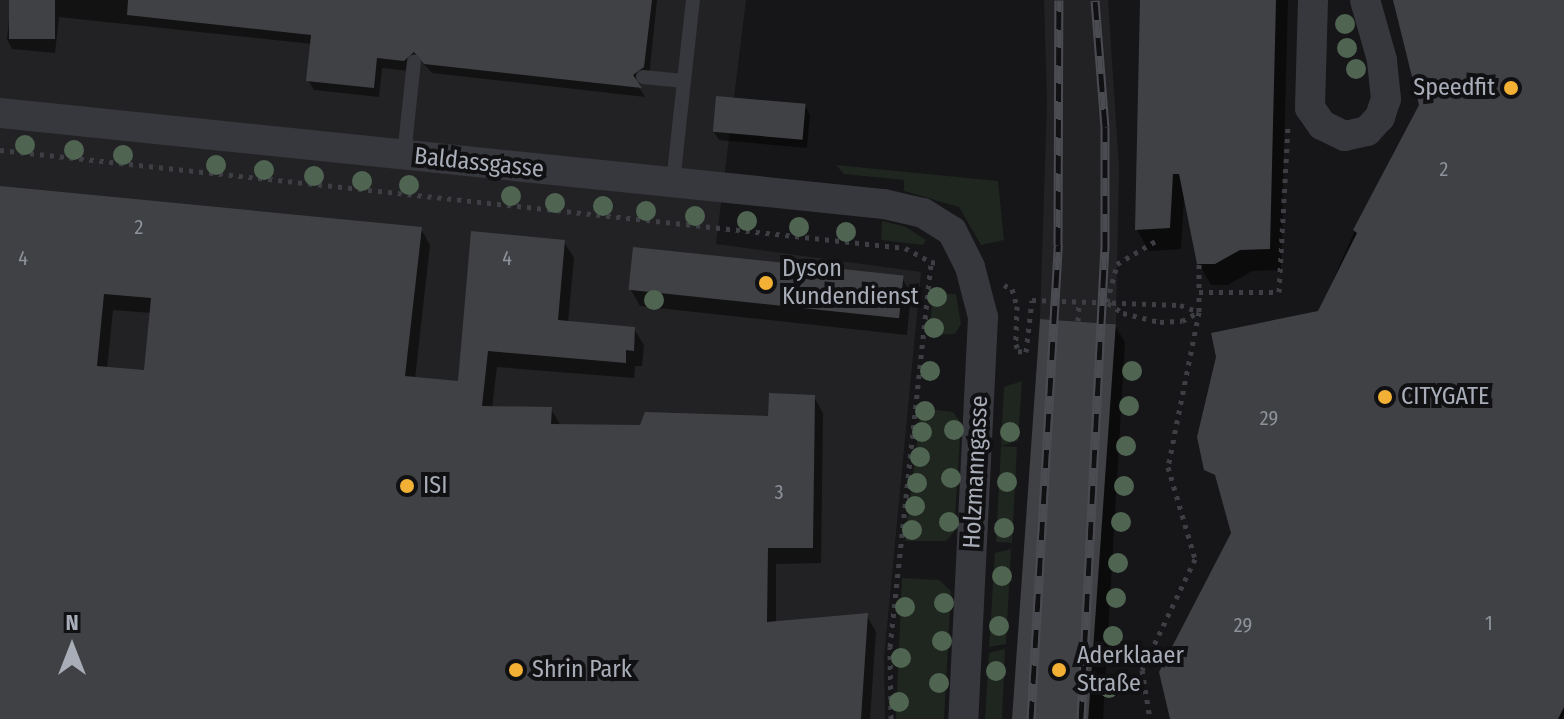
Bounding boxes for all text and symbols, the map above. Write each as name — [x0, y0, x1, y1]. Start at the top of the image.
place label: Speedfit — [1413, 74, 1495, 102]
marker: Speedfit — [1502, 79, 1520, 97]
street label: Baldassgasse — [413, 142, 545, 184]
house number: 2 — [1440, 157, 1448, 181]
house number: 2 — [135, 215, 143, 239]
house number: 4 — [18, 246, 28, 270]
house number: 4 — [502, 246, 512, 270]
place label: Dyson Kundendienst — [782, 255, 919, 311]
marker: Dyson Kundendienst — [757, 274, 775, 292]
place label: CITYGATE — [1401, 383, 1489, 411]
marker: CITYGATE — [1376, 388, 1394, 406]
street label: Holzmanngasse — [958, 395, 994, 549]
house number: 29 — [1260, 406, 1278, 430]
place label: ISI — [423, 472, 447, 500]
marker: ISI — [398, 477, 416, 495]
house number: 3 — [774, 480, 784, 504]
north arrow — [32, 607, 112, 687]
text: N — [65, 609, 79, 636]
house number: 1 — [1485, 611, 1493, 635]
house number: 29 — [1234, 613, 1252, 637]
place label: Aderklaaer Straße — [1077, 642, 1184, 698]
place label: Shrin Park — [532, 656, 632, 684]
marker: Aderklaaer Straße — [1048, 659, 1070, 681]
marker: Shrin Park — [507, 661, 525, 679]

